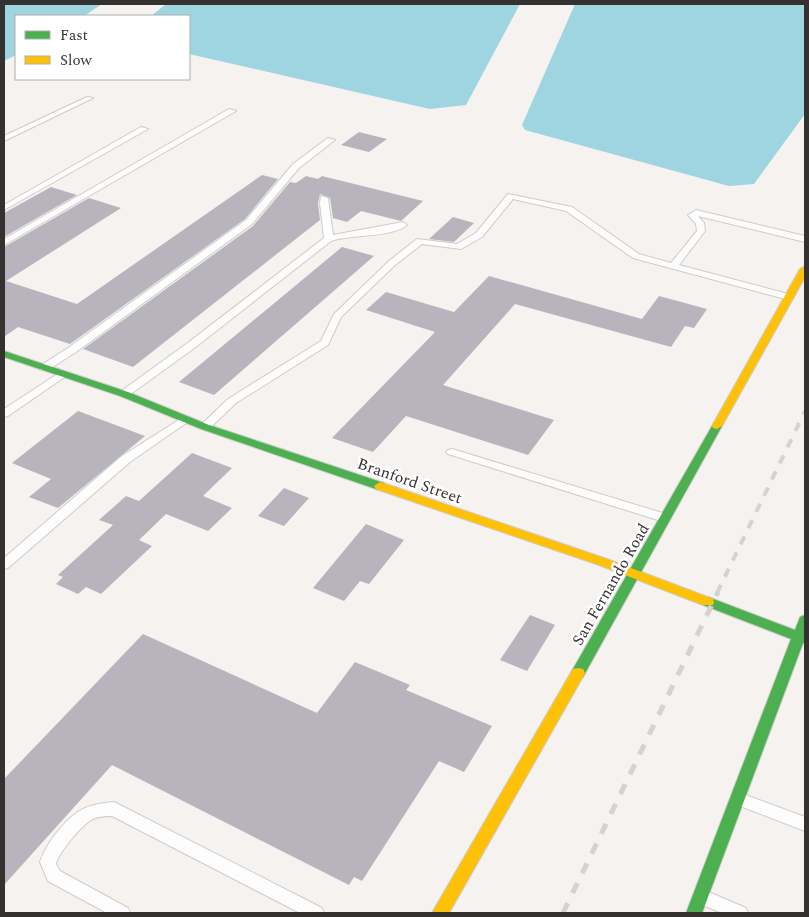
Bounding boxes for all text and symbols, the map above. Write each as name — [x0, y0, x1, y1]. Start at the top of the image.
legend — [15, 15, 190, 80]
text: Fast — [60, 24, 88, 47]
text: Slow — [60, 49, 92, 72]
street label: Branford Street — [354, 452, 466, 510]
street label: San Fernando Road — [566, 519, 656, 650]

